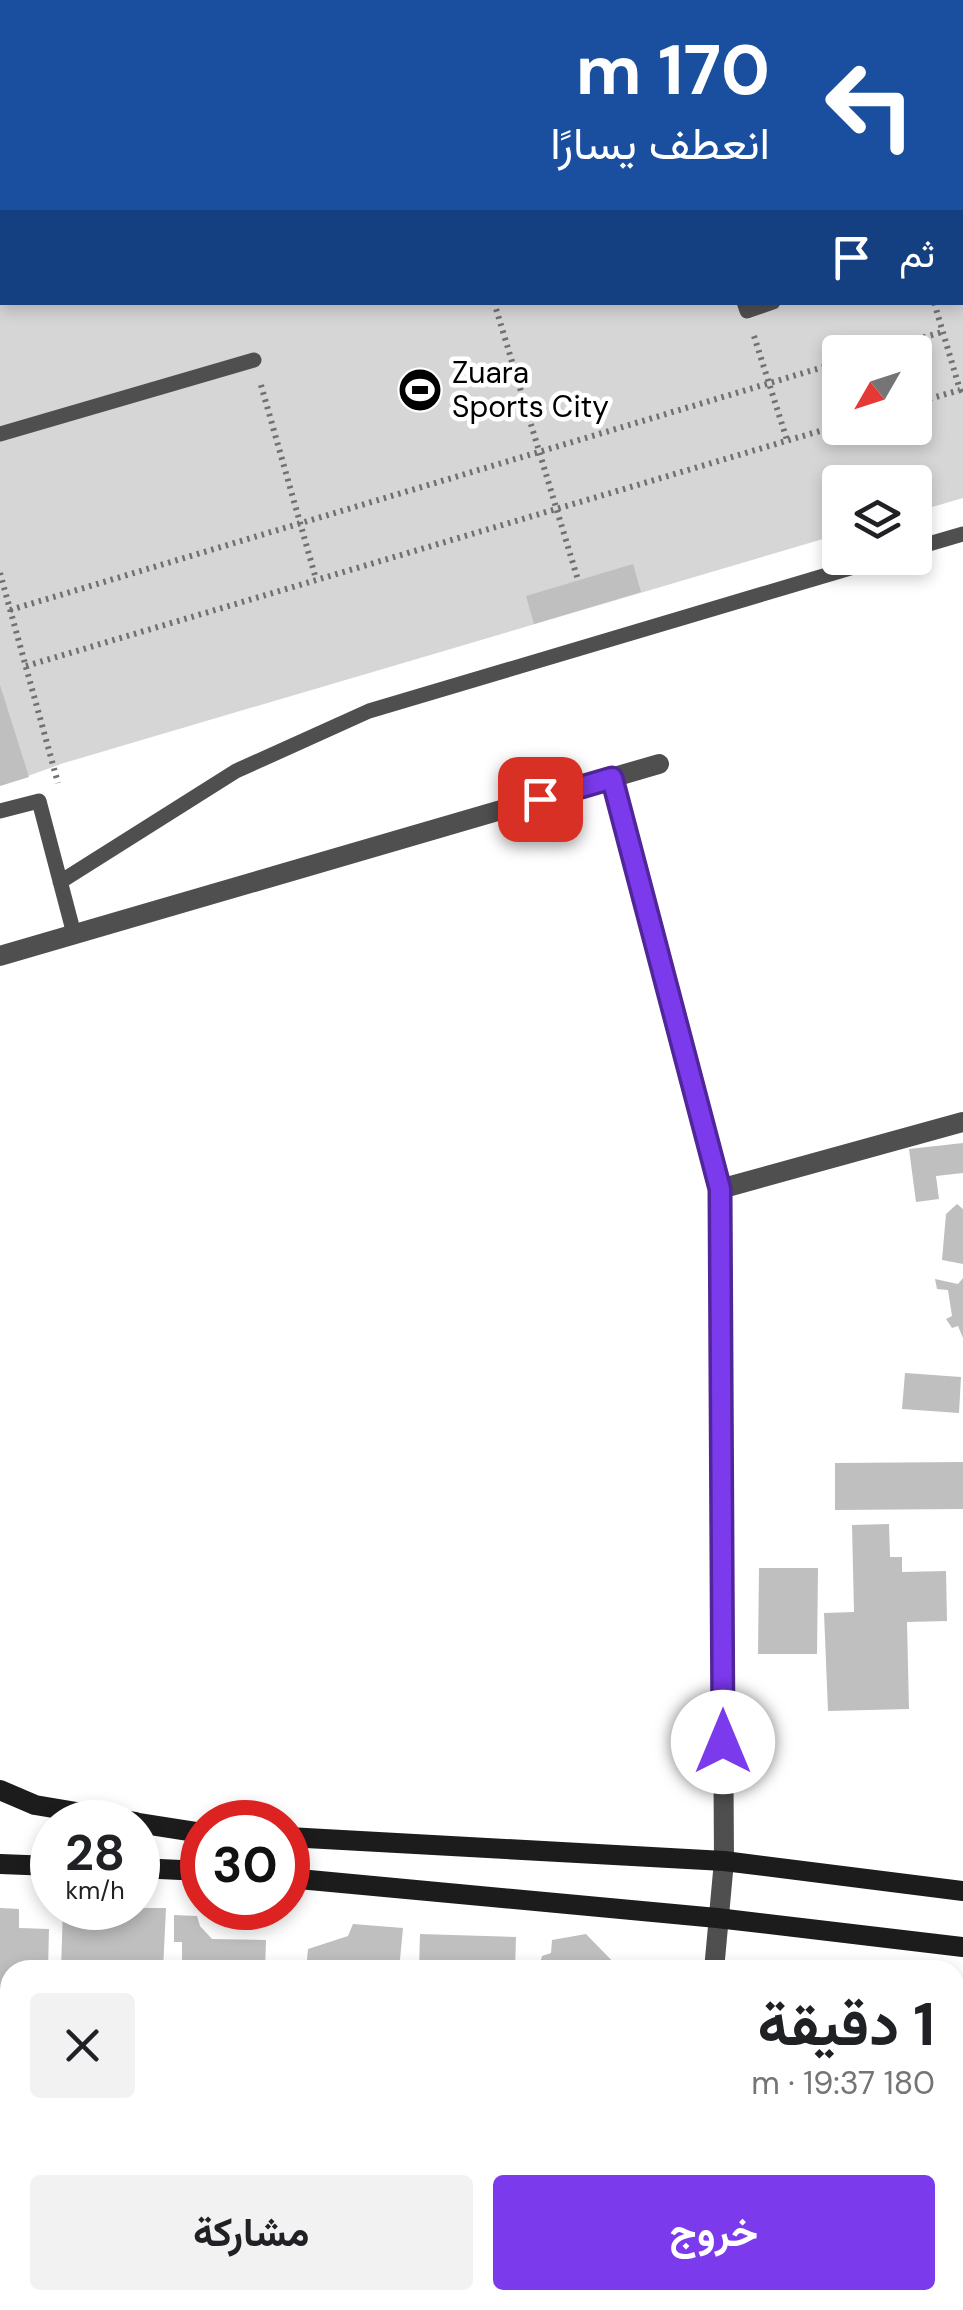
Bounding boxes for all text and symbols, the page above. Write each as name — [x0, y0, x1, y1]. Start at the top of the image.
text: 170 m — [576, 25, 770, 116]
icon: left — [805, 40, 935, 170]
text: انعطف يسارًا — [550, 114, 770, 173]
text: ثم — [899, 229, 935, 279]
icon: arrive — [824, 230, 879, 285]
north arrow — [822, 335, 932, 445]
map controls — [822, 335, 932, 575]
place label: Zuara Sports City — [452, 353, 609, 426]
sports icon: Zuara Sports City — [397, 367, 443, 413]
button: layers — [822, 465, 932, 575]
pin — [498, 757, 583, 842]
icon: arrive — [513, 772, 568, 827]
position arrow — [671, 1690, 775, 1794]
speed limit sign: 30 — [180, 1800, 310, 1930]
text: 28 — [65, 1820, 125, 1886]
text: km/h — [65, 1874, 125, 1907]
text: 1 دقيقة — [758, 1985, 935, 2064]
button: close — [30, 1993, 135, 2098]
text: 180 m · 19:37 — [751, 2062, 935, 2104]
button: مشاركة — [30, 2175, 473, 2290]
button: خروج — [493, 2175, 935, 2290]

